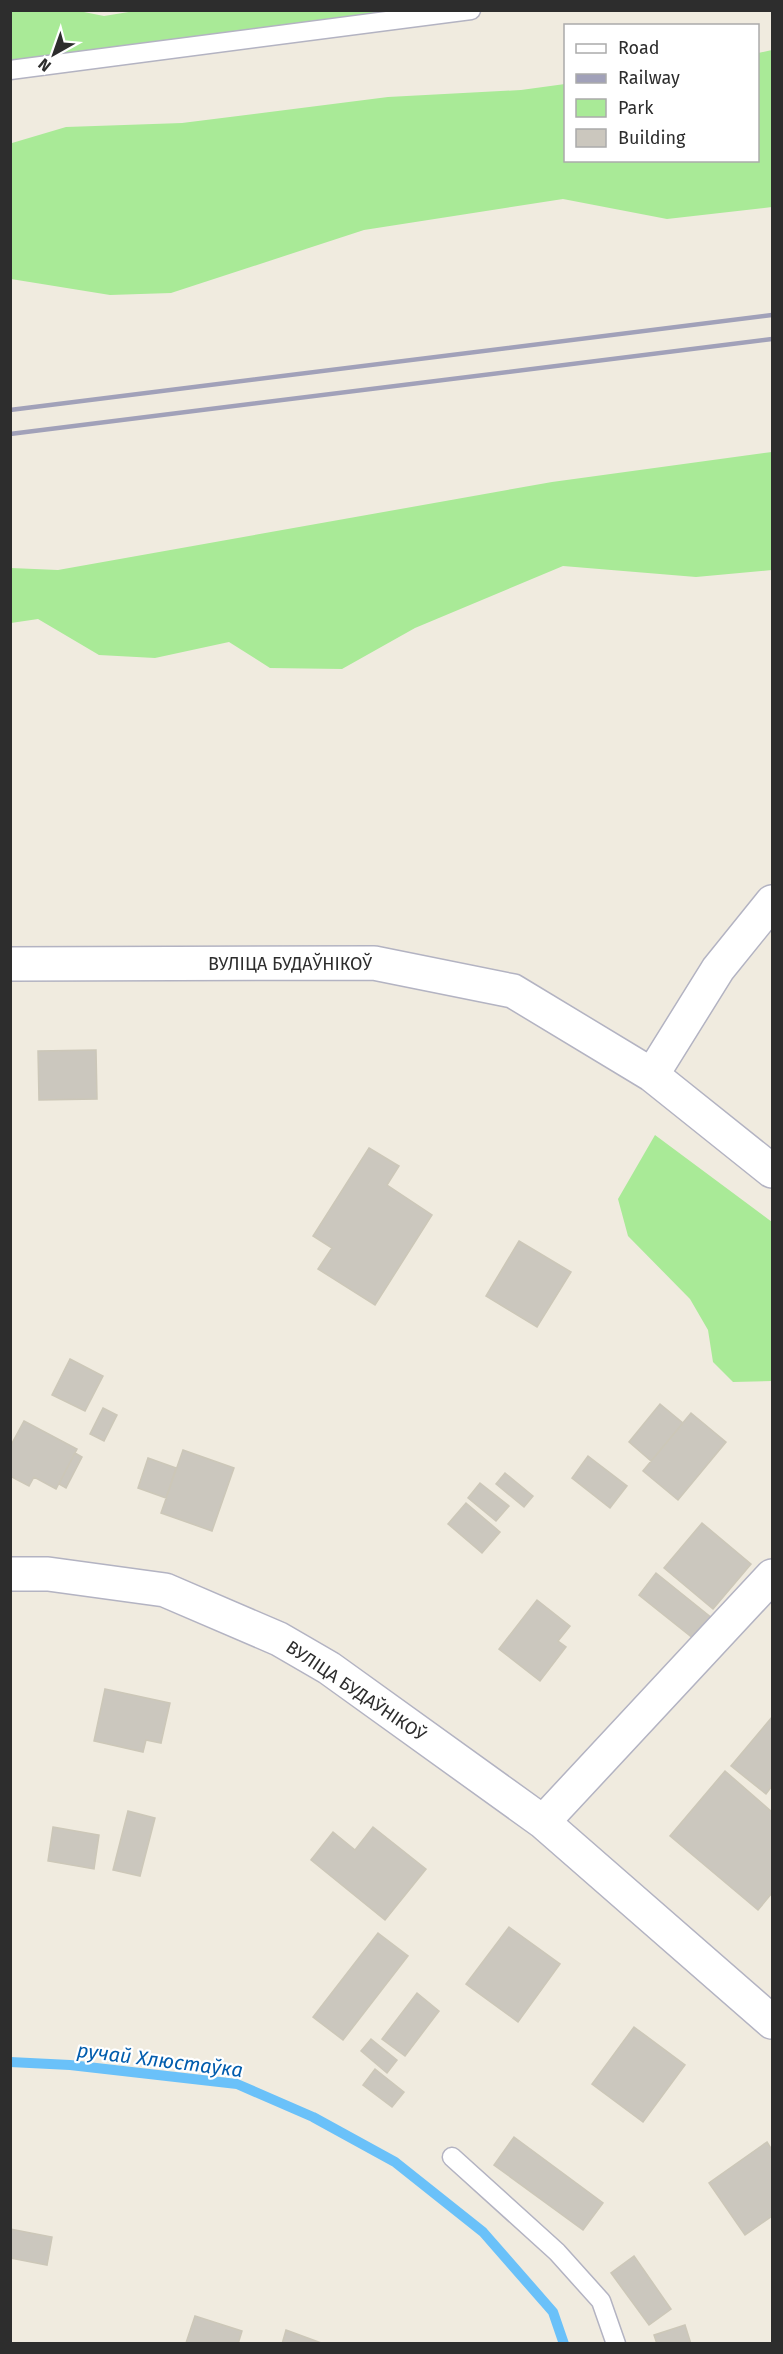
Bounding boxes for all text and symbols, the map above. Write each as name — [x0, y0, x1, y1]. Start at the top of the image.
north arrow — [24, 24, 84, 84]
legend — [564, 24, 759, 162]
text: Road — [618, 37, 660, 59]
text: N — [35, 54, 55, 76]
text: Railway — [618, 67, 680, 89]
text: Park — [618, 97, 654, 119]
text: Building — [618, 127, 686, 149]
street label: ВУЛІЦА БУДАЎНІКОЎ — [208, 952, 372, 975]
street label: ВУЛІЦА БУДАЎНІКОЎ — [282, 1635, 431, 1746]
water label: ручай Хлюстаўка — [76, 2038, 244, 2082]

